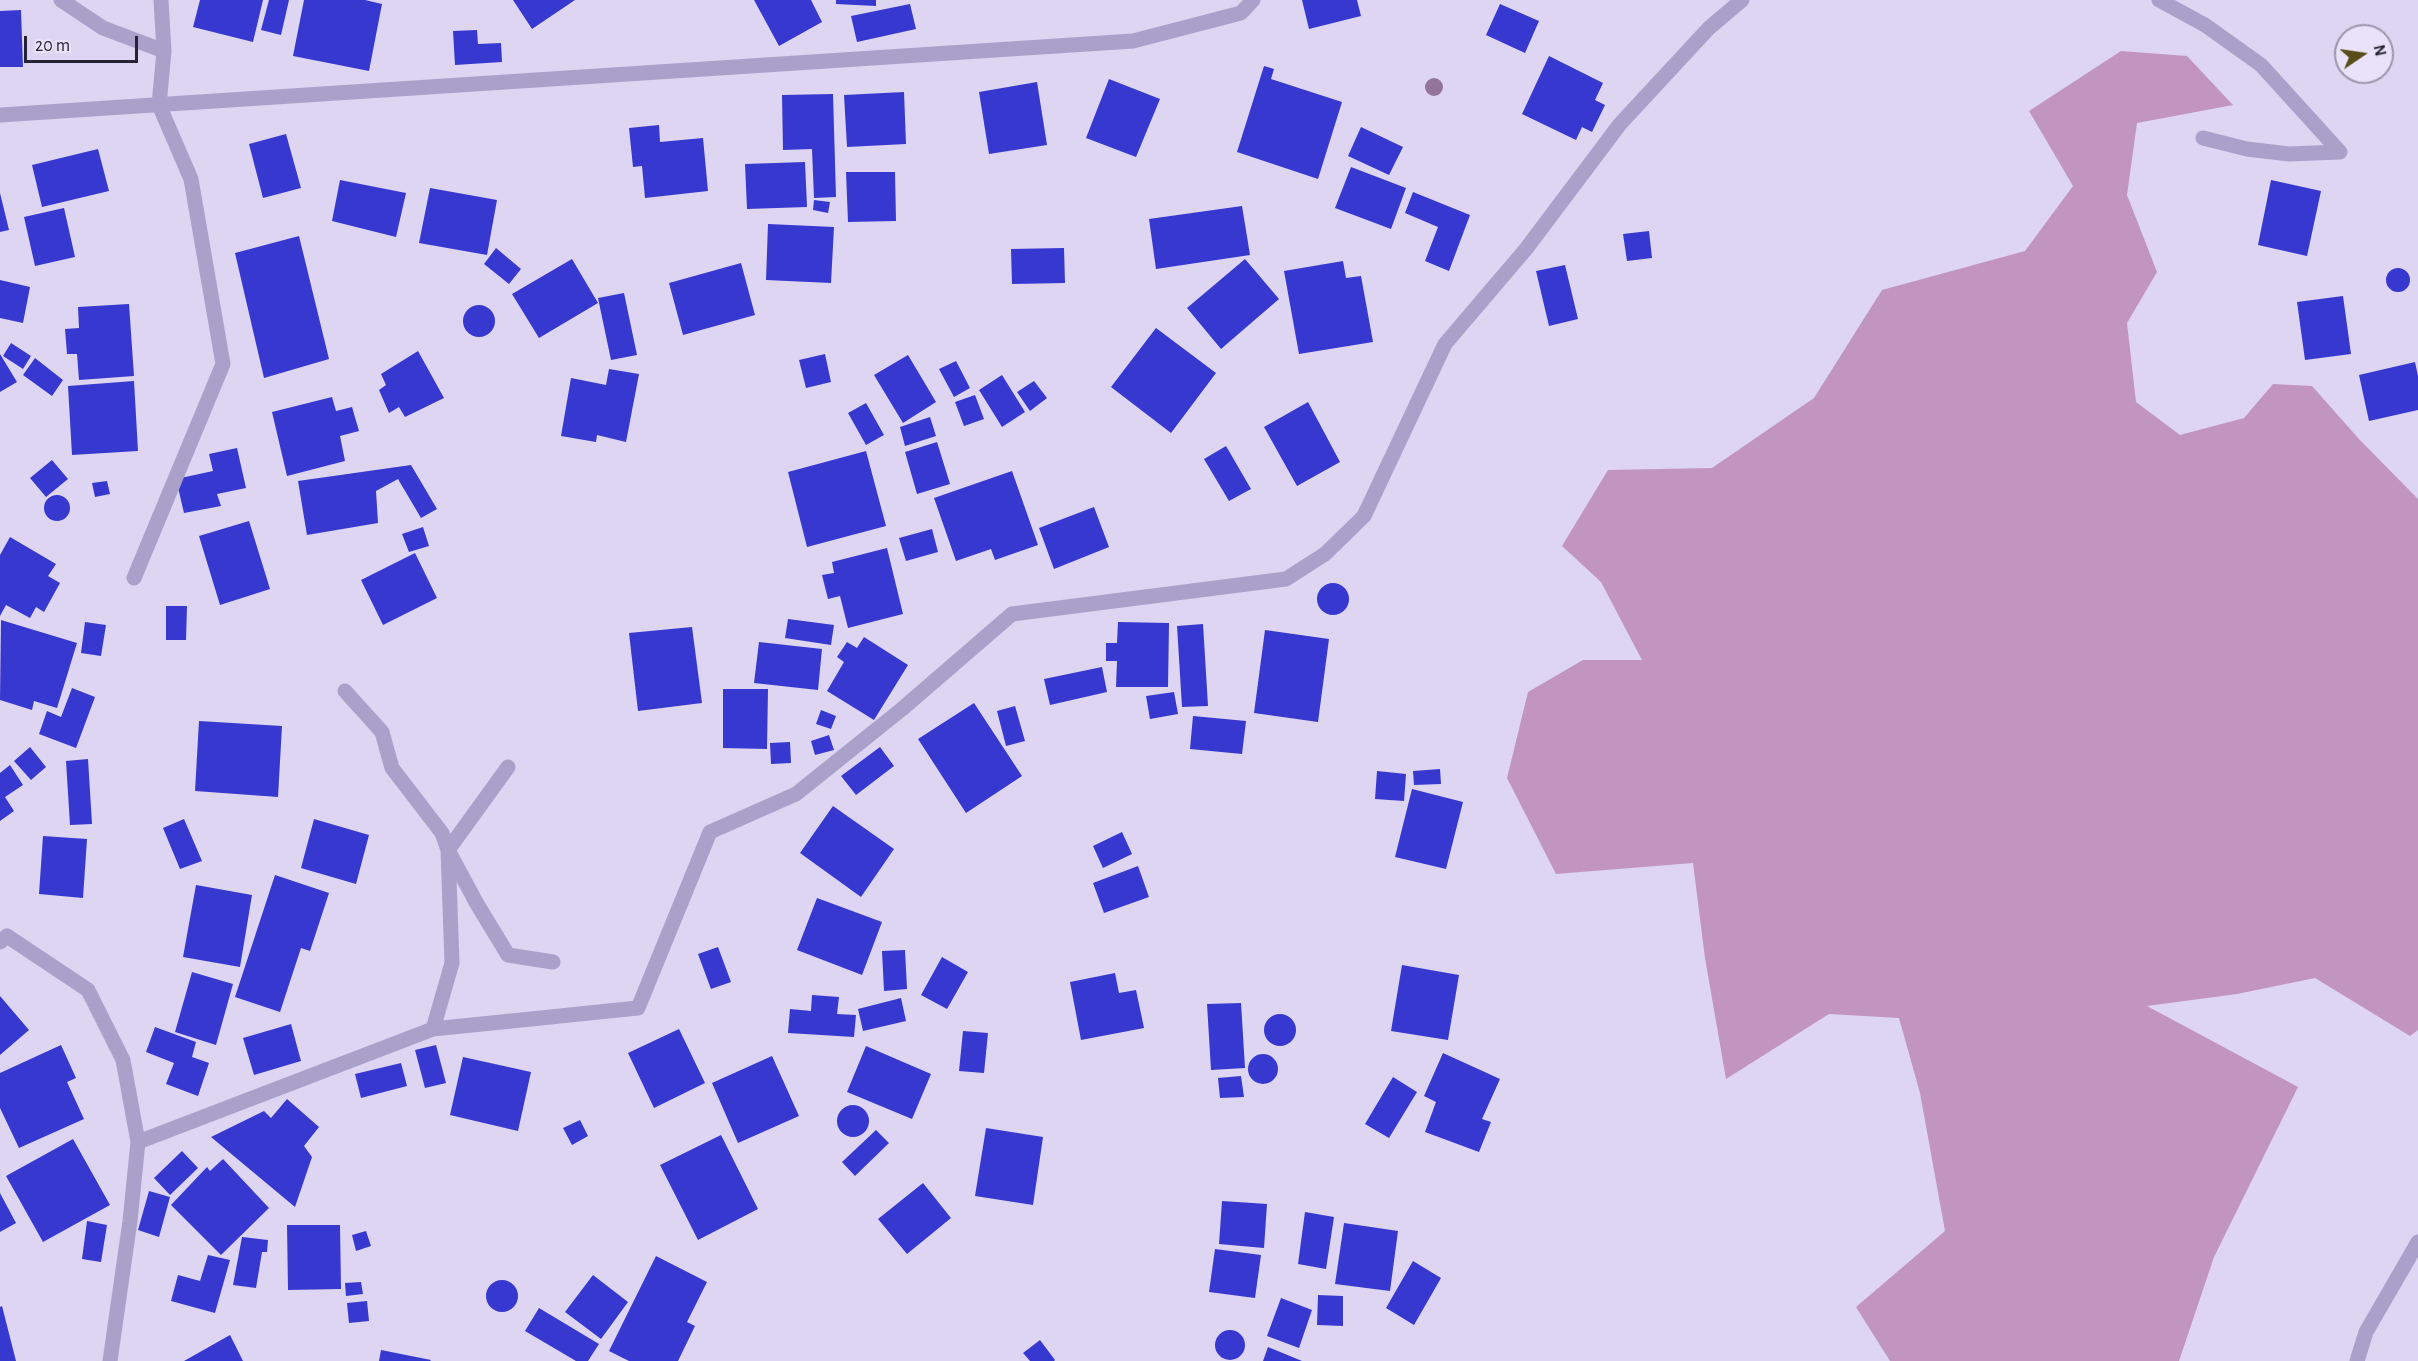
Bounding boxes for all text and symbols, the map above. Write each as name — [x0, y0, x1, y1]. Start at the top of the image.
scale bar — [27, 24, 141, 62]
north arrow — [2334, 24, 2394, 84]
text: 20 m — [35, 37, 70, 55]
text: N — [2371, 43, 2389, 58]

